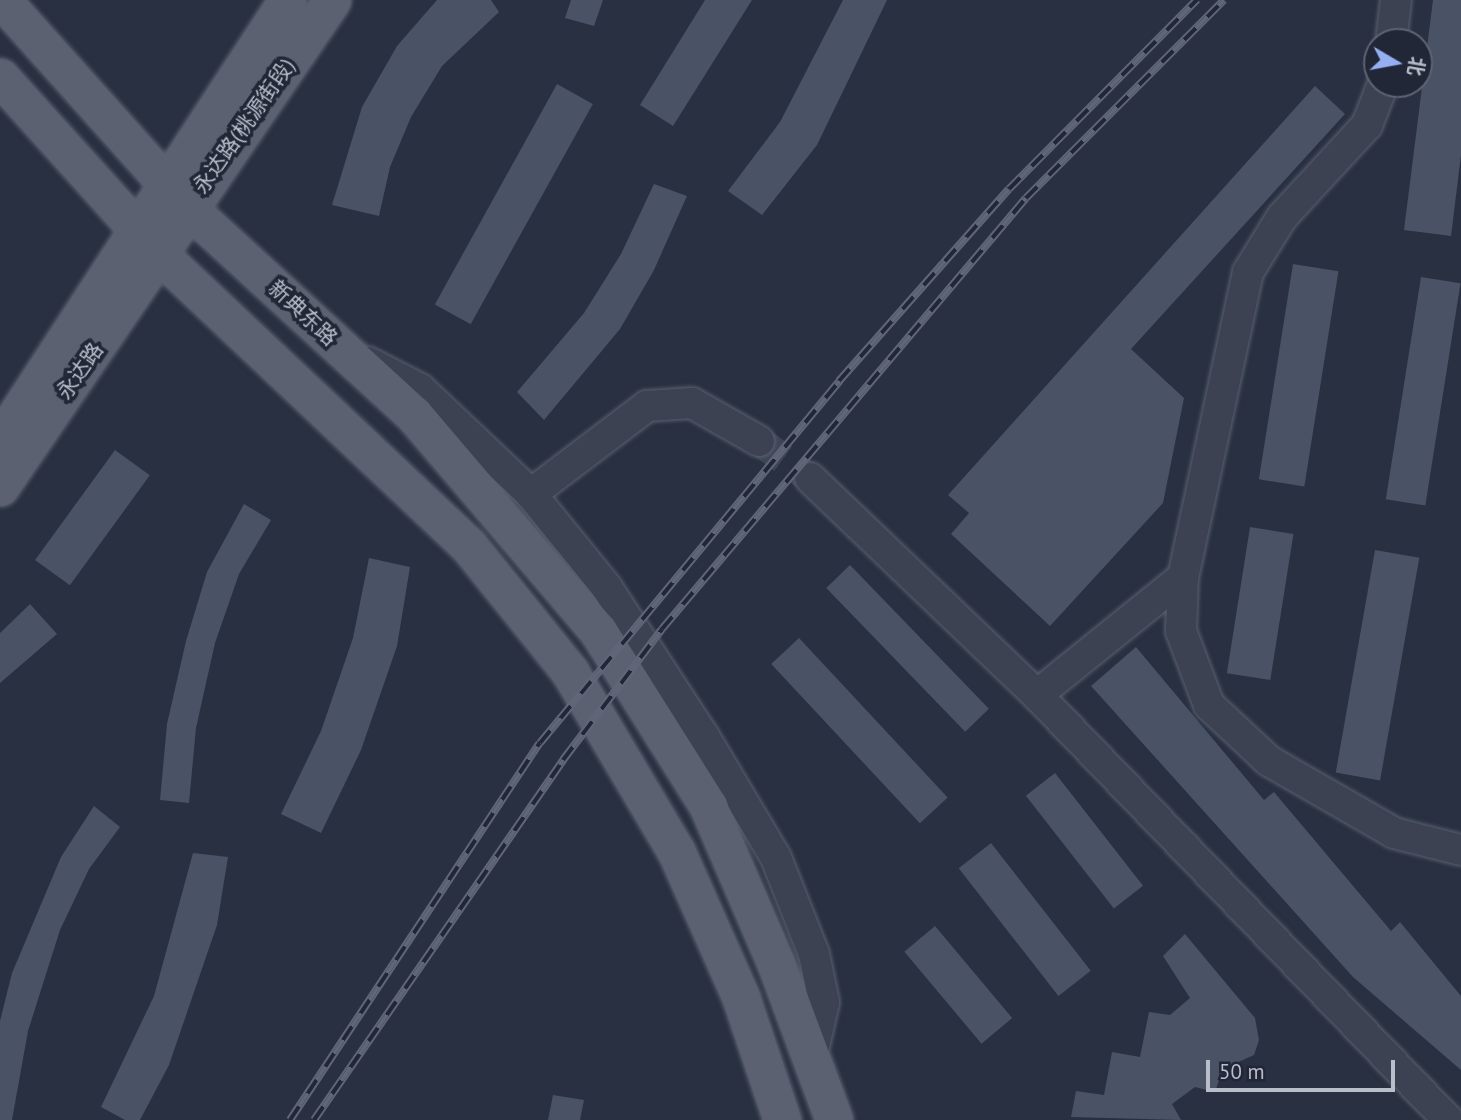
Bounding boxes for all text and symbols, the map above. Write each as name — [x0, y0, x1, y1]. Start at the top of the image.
north arrow — [1363, 28, 1433, 98]
street label: 永达路(桃源街段) — [188, 54, 300, 198]
text: 北 — [1403, 55, 1430, 78]
street label: 新典东路 — [264, 275, 342, 351]
street label: 永达路 — [52, 338, 108, 404]
scale bar — [1209, 1046, 1398, 1090]
text: 50 m — [1219, 1058, 1265, 1085]

